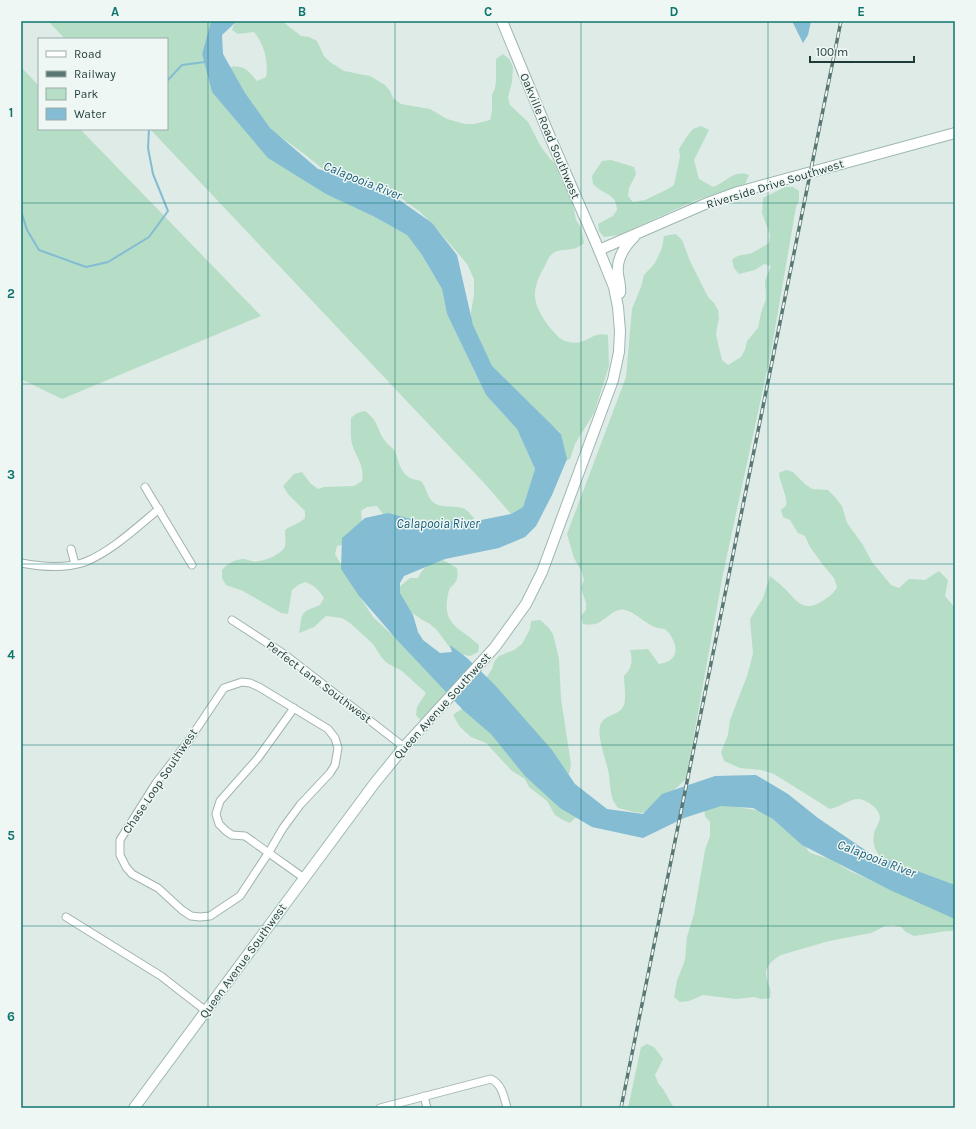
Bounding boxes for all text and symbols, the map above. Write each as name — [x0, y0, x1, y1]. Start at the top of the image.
text: A — [111, 4, 119, 19]
text: B — [298, 4, 306, 19]
text: C — [484, 4, 492, 19]
text: D — [670, 4, 679, 19]
text: E — [857, 4, 865, 19]
legend — [38, 38, 168, 130]
scale bar — [810, 38, 914, 64]
text: 100 m — [816, 45, 848, 59]
text: Road — [74, 47, 102, 61]
text: Railway — [74, 67, 116, 81]
street label: Oakville Road Southwest — [517, 71, 583, 202]
text: Park — [74, 87, 99, 101]
text: 1 — [9, 105, 13, 120]
text: Water — [74, 107, 107, 121]
street label: Riverside Drive Southwest — [705, 156, 846, 212]
water label: Calapooia River — [321, 158, 405, 203]
text: 2 — [7, 286, 15, 301]
text: 3 — [7, 467, 15, 482]
water label: Calapooia River — [396, 516, 480, 531]
street label: Perfect Lane Southwest — [264, 638, 375, 726]
text: 4 — [7, 647, 15, 662]
street label: Queen Avenue Southwest — [391, 650, 494, 762]
street label: Chase Loop Southwest — [120, 725, 201, 836]
text: 5 — [7, 828, 15, 843]
water label: Calapooia River — [835, 837, 919, 881]
street label: Queen Avenue Southwest — [197, 901, 290, 1021]
text: 6 — [7, 1009, 15, 1024]

